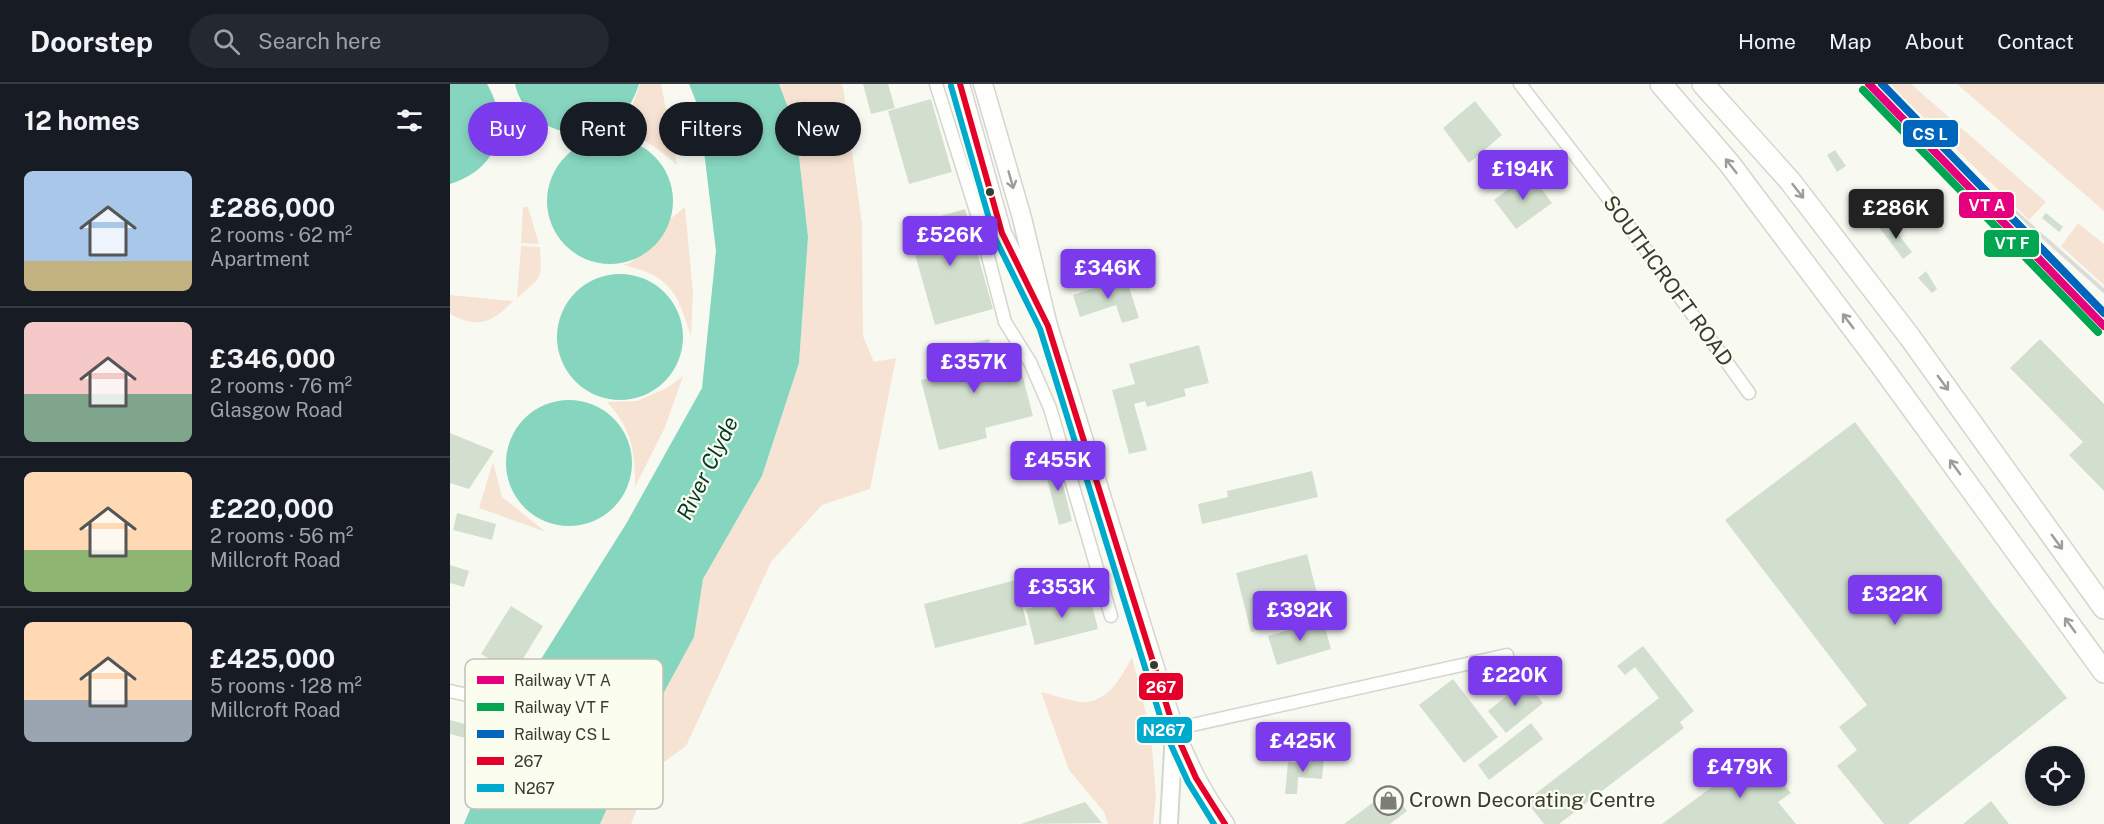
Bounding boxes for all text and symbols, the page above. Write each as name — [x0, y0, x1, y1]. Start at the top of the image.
search box — [189, 14, 609, 68]
text: Doorstep — [30, 25, 153, 58]
icon: search — [210, 25, 243, 58]
text: Search here — [258, 28, 381, 54]
text: Home — [1738, 29, 1796, 54]
text: Map — [1829, 29, 1872, 54]
text: About — [1905, 29, 1964, 54]
text: Contact — [1997, 29, 2074, 54]
chip: Buy — [468, 102, 548, 156]
chip: Rent — [560, 102, 647, 156]
chip: Filters — [659, 102, 763, 156]
chip: New — [775, 102, 861, 156]
icon: filters — [393, 104, 426, 137]
text: 12 homes — [24, 105, 140, 136]
line badge: CS L — [1902, 119, 1959, 148]
text: CS L — [1912, 125, 1948, 144]
pin: £194K — [1481, 150, 1565, 201]
text: £194K — [1492, 157, 1554, 181]
one-way arrow — [1724, 158, 1737, 174]
one-way arrow — [1006, 170, 1017, 189]
one-way arrow — [1791, 183, 1804, 199]
unlabelled marker — [984, 186, 996, 198]
pin: £286K — [1854, 189, 1938, 240]
street label: SOUTHCROFT ROAD — [1598, 191, 1739, 371]
line badge: VT A — [1958, 191, 2015, 219]
text: £286,000 — [210, 192, 335, 223]
icon: home — [72, 195, 144, 267]
text: £286K — [1863, 196, 1929, 220]
text: VT A — [1969, 196, 2006, 215]
pin: £526K — [908, 216, 992, 267]
text: 2 rooms · 62 m² — [210, 223, 352, 247]
text: £526K — [917, 223, 983, 247]
line badge: VT F — [1983, 229, 2040, 258]
text: VT F — [1994, 234, 2030, 253]
text: Apartment — [210, 247, 310, 271]
pin: £346K — [1066, 249, 1150, 300]
text: £346K — [1075, 256, 1141, 280]
one-way arrow — [1842, 314, 1855, 330]
text: £346,000 — [210, 343, 336, 374]
pin: £357K — [932, 343, 1016, 394]
icon: home — [72, 346, 144, 418]
text: £357K — [941, 350, 1007, 374]
text: 2 rooms · 76 m² — [210, 374, 352, 398]
one-way arrow — [1937, 375, 1950, 391]
text: Glasgow Road — [210, 398, 343, 422]
water label: River Clyde — [671, 412, 743, 524]
pin: £455K — [1016, 441, 1100, 492]
text: £455K — [1024, 448, 1092, 472]
one-way arrow — [1949, 459, 1961, 475]
text: £220,000 — [210, 493, 334, 524]
icon: home — [72, 496, 144, 568]
text: 2 rooms · 56 m² — [210, 524, 353, 548]
one-way arrow — [2051, 533, 2064, 549]
text: Millcroft Road — [210, 548, 341, 572]
pin: £353K — [1020, 568, 1104, 619]
text: £353K — [1028, 575, 1096, 599]
pin: £322K — [1853, 575, 1937, 626]
text: £322K — [1862, 582, 1928, 606]
pin: £392K — [1258, 591, 1342, 642]
text: £392K — [1267, 598, 1333, 622]
one-way arrow — [2063, 617, 2076, 633]
text: £425,000 — [210, 643, 335, 674]
icon: home — [72, 646, 144, 718]
pin: £220K — [1473, 656, 1557, 707]
legend — [465, 659, 663, 809]
unlabelled marker — [1148, 659, 1160, 671]
text: £220K — [1482, 663, 1548, 687]
text: Railway VT A — [514, 671, 611, 690]
line badge: 267 — [1138, 672, 1184, 701]
text: 5 rooms · 128 m² — [210, 674, 362, 698]
text: 267 — [1146, 678, 1176, 697]
text: Millcroft Road — [210, 698, 341, 722]
text: Railway VT F — [514, 698, 609, 717]
line badge: N267 — [1136, 716, 1193, 744]
text: N267 — [1143, 721, 1186, 740]
pin: £425K — [1261, 722, 1345, 773]
text: Railway CS L — [514, 725, 610, 744]
text: £425K — [1270, 729, 1336, 753]
map controls — [2025, 746, 2085, 806]
button: locate — [2025, 746, 2085, 806]
pin: £479K — [1698, 748, 1782, 799]
text: 267 — [514, 752, 543, 771]
text: £479K — [1707, 755, 1773, 779]
text: N267 — [514, 779, 555, 798]
shop icon: Crown Decorating Centre — [1372, 784, 1404, 816]
place label: Crown Decorating Centre — [1409, 787, 1655, 812]

